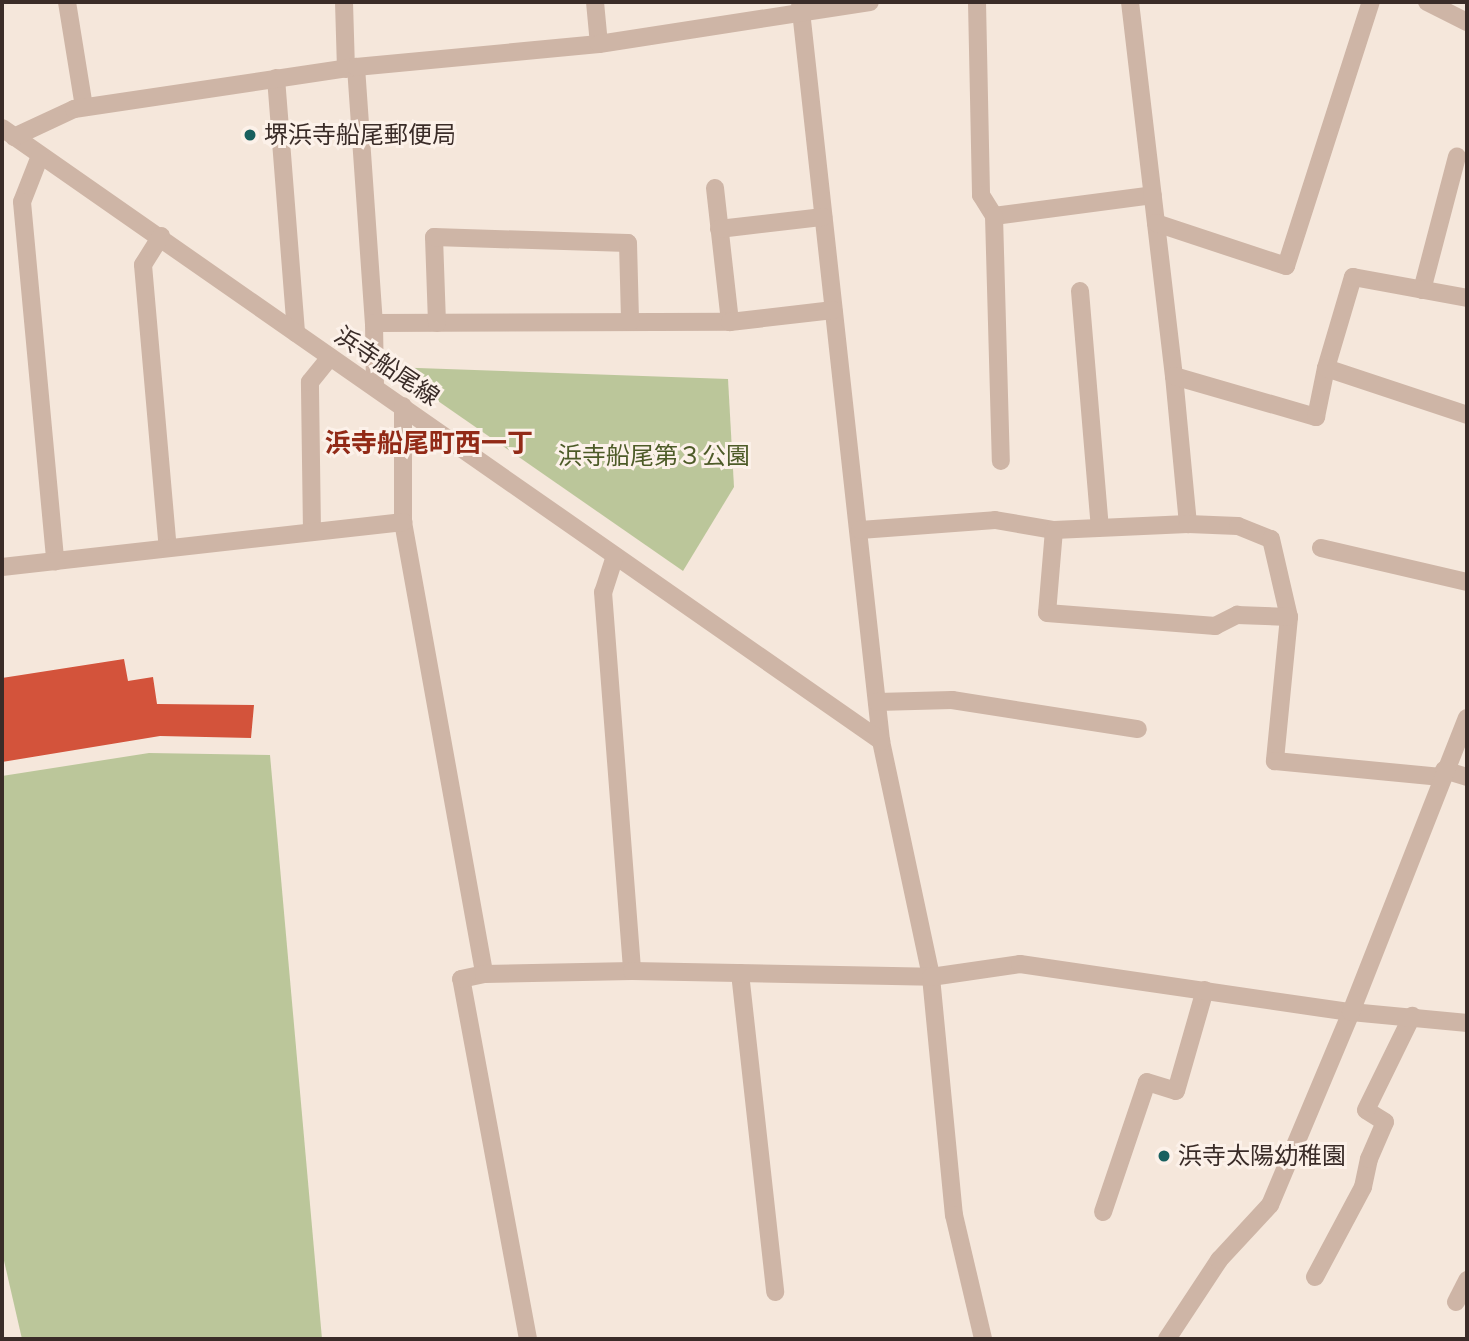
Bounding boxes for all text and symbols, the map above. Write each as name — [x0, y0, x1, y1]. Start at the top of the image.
place label: 堺浜寺船尾郵便局 — [264, 121, 456, 149]
marker: 堺浜寺船尾郵便局 — [242, 127, 258, 143]
street label: 浜寺船尾線 — [329, 321, 445, 411]
district label: 浜寺船尾町西一丁 — [325, 427, 533, 459]
park label: 浜寺船尾第３公園 — [558, 442, 750, 470]
place label: 浜寺太陽幼稚園 — [1178, 1142, 1346, 1170]
marker: 浜寺太陽幼稚園 — [1156, 1148, 1172, 1164]

